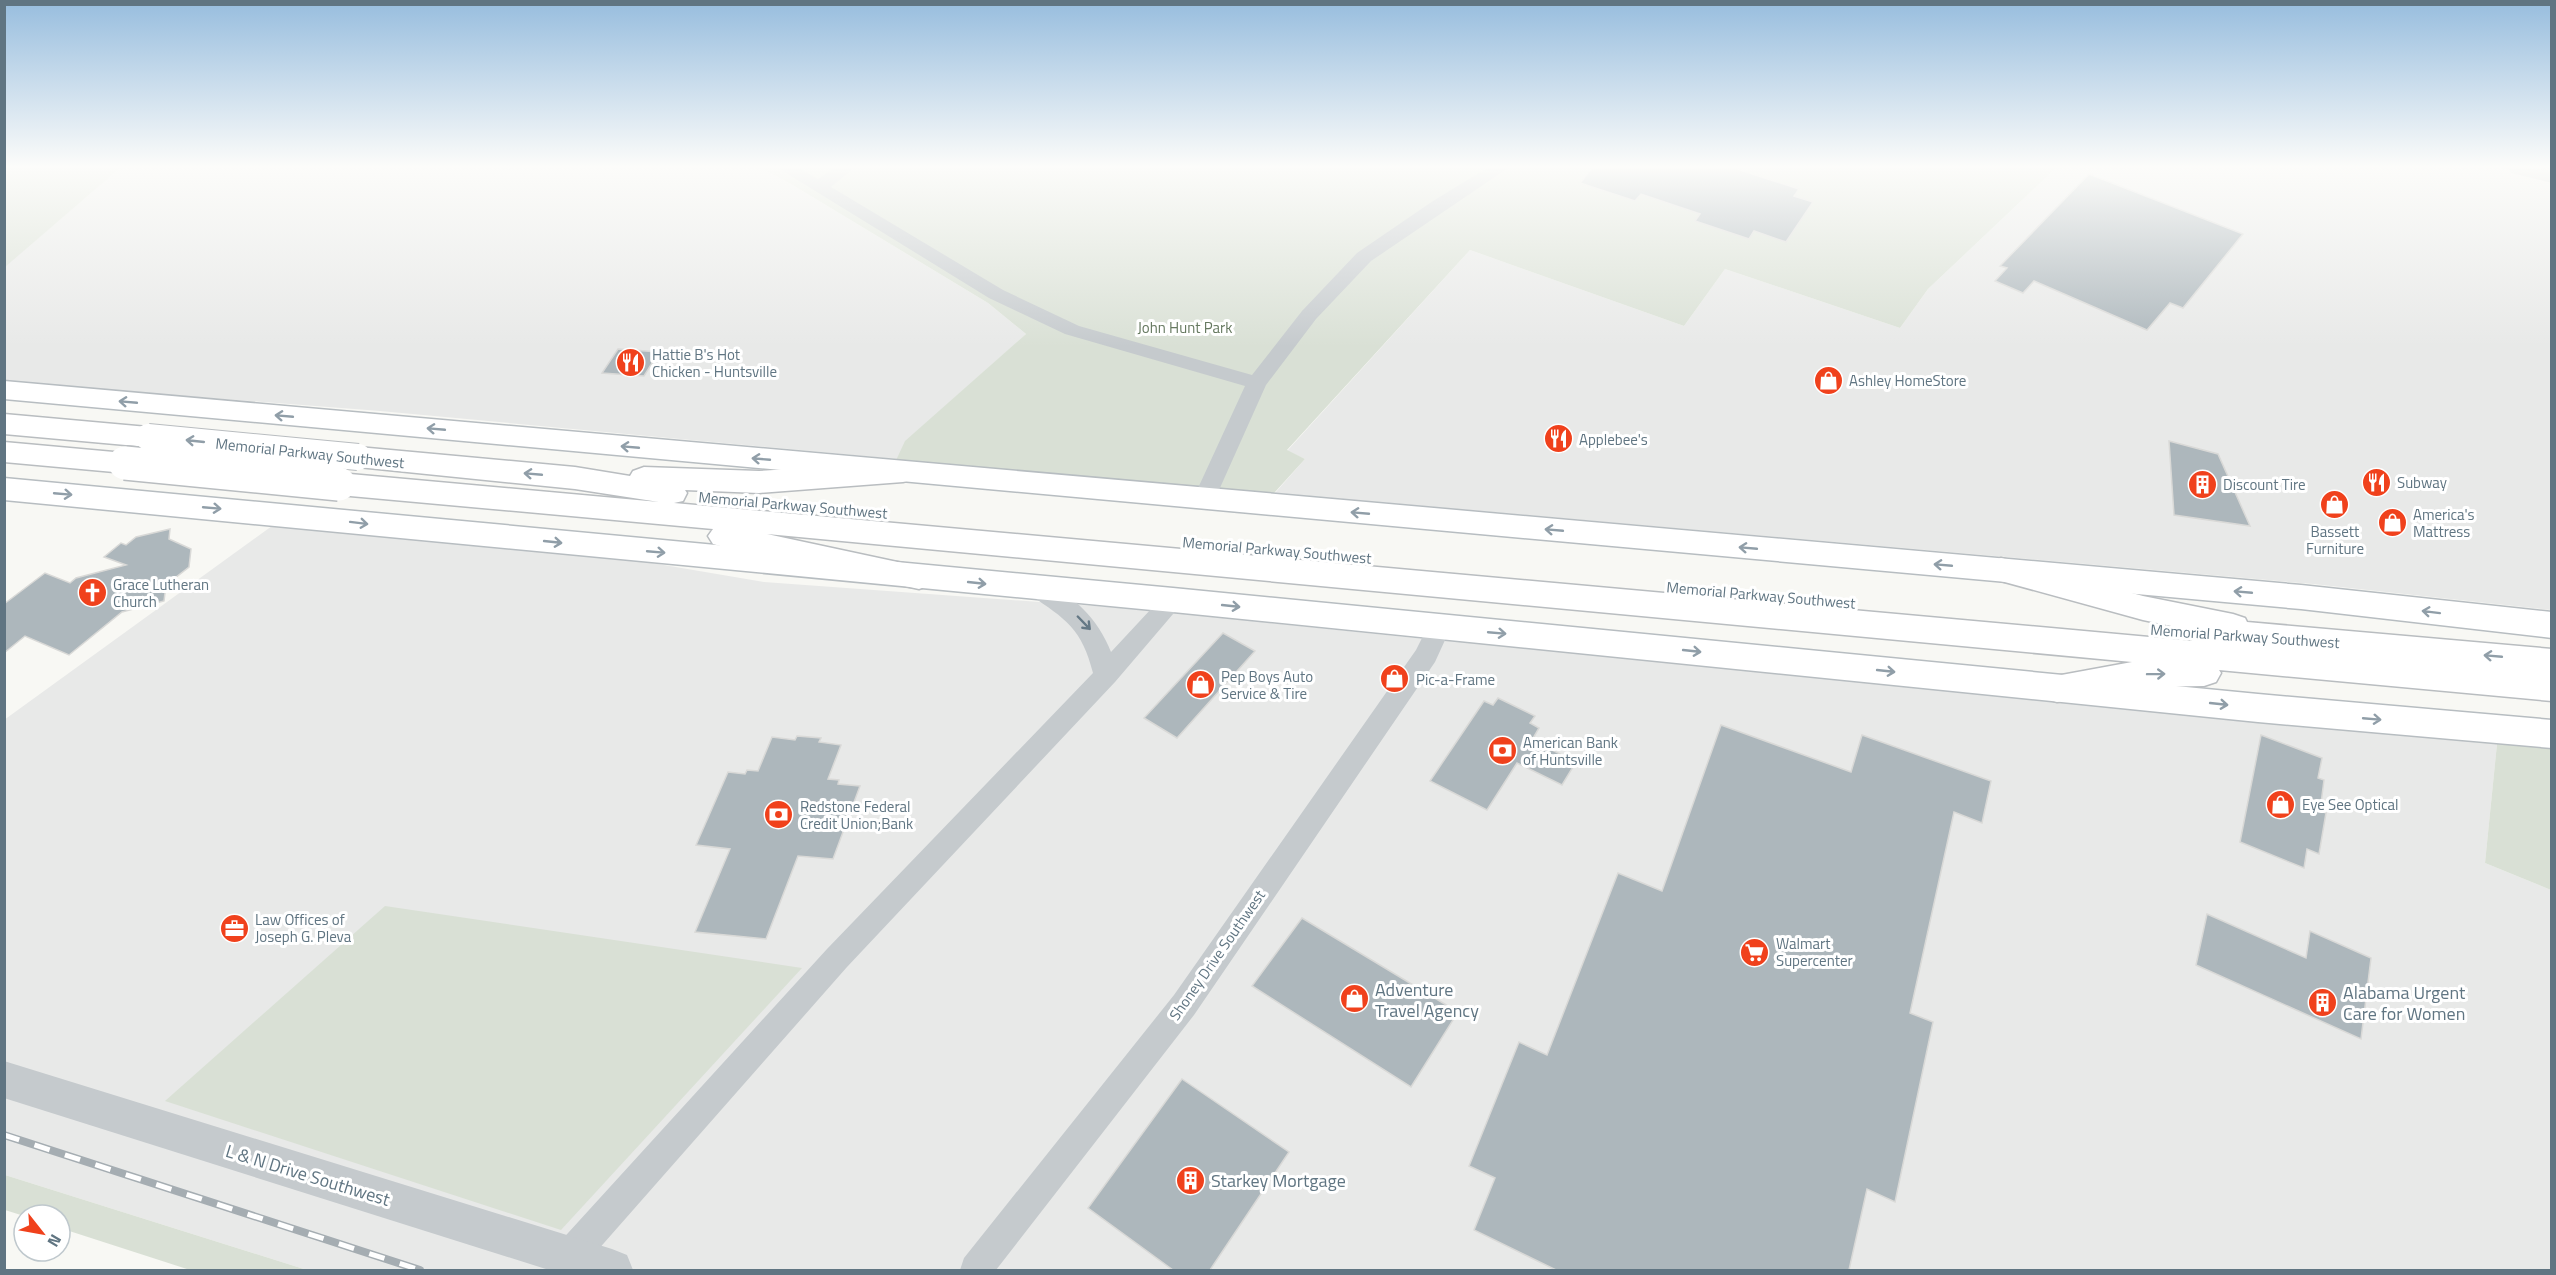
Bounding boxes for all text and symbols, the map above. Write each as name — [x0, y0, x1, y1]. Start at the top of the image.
park label: John Hunt Park — [1138, 316, 1232, 339]
place label: Hattie B's Hot Chicken - Huntsville — [652, 343, 777, 383]
restaurant icon: Hattie B's Hot Chicken - Huntsville — [615, 347, 647, 379]
shop icon: Ashley HomeStore — [1812, 364, 1844, 396]
place label: Ashley HomeStore — [1849, 369, 1966, 392]
one-way arrow — [119, 396, 139, 407]
one-way arrow — [275, 410, 295, 421]
one-way arrow — [426, 423, 446, 434]
restaurant icon: Applebee's — [1542, 423, 1574, 455]
place label: Applebee's — [1579, 428, 1648, 451]
street label: Memorial Parkway Southwest — [214, 432, 406, 474]
one-way arrow — [185, 435, 205, 446]
one-way arrow — [620, 442, 640, 453]
one-way arrow — [752, 453, 771, 464]
restaurant icon: Subway — [2360, 466, 2392, 498]
one-way arrow — [524, 468, 544, 479]
building icon: Discount Tire — [2186, 468, 2218, 500]
place label: Subway — [2397, 471, 2447, 494]
place label: Discount Tire — [2223, 473, 2306, 496]
street label: Memorial Parkway Southwest — [697, 485, 889, 525]
shop icon: Bassett Furniture — [2319, 488, 2351, 520]
one-way arrow — [52, 489, 72, 500]
one-way arrow — [202, 503, 222, 514]
place label: America's Mattress — [2413, 503, 2475, 543]
one-way arrow — [1350, 507, 1370, 518]
shop icon: America's Mattress — [2376, 507, 2408, 539]
one-way arrow — [348, 518, 368, 529]
place label: Bassett Furniture — [2306, 520, 2364, 560]
one-way arrow — [1545, 525, 1565, 536]
street label: Memorial Parkway Southwest — [1181, 530, 1373, 570]
one-way arrow — [542, 537, 562, 548]
one-way arrow — [1739, 542, 1759, 553]
one-way arrow — [646, 547, 666, 558]
one-way arrow — [1933, 559, 1953, 570]
place label: Grace Lutheran Church — [113, 573, 209, 613]
street label: Memorial Parkway Southwest — [1665, 575, 1857, 615]
church icon: Grace Lutheran Church — [76, 577, 108, 609]
one-way arrow — [967, 577, 986, 588]
one-way arrow — [2234, 586, 2253, 597]
one-way arrow — [1220, 601, 1240, 612]
one-way arrow — [2421, 606, 2441, 617]
one-way arrow — [1077, 616, 1091, 631]
street label: Memorial Parkway Southwest — [2150, 618, 2341, 654]
one-way arrow — [1487, 628, 1507, 639]
one-way arrow — [1681, 646, 1701, 657]
one-way arrow — [2484, 650, 2504, 661]
shop icon: Pic-a-Frame — [1379, 663, 1411, 695]
place label: Pep Boys Auto Service & Tire — [1221, 665, 1313, 705]
one-way arrow — [1875, 666, 1895, 677]
place label: Pic-a-Frame — [1416, 668, 1495, 691]
one-way arrow — [2146, 668, 2166, 679]
shop icon: Pep Boys Auto Service & Tire — [1184, 669, 1216, 701]
one-way arrow — [2209, 699, 2229, 710]
one-way arrow — [2362, 713, 2382, 724]
place label: American Bank of Huntsville — [1523, 731, 1618, 771]
bank icon: American Bank of Huntsville — [1486, 735, 1518, 767]
shop icon: Eye See Optical — [2265, 788, 2297, 820]
place label: Eye See Optical — [2302, 793, 2399, 816]
place label: Redstone Federal Credit Union;Bank — [800, 795, 913, 835]
bank icon: Redstone Federal Credit Union;Bank — [763, 799, 795, 831]
street label: Shoney Drive Southwest — [1163, 884, 1271, 1025]
place label: Law Offices of Joseph G. Pleva — [255, 908, 352, 948]
office icon: Law Offices of Joseph G. Pleva — [218, 912, 250, 944]
place label: Walmart Supercenter — [1776, 932, 1853, 972]
supermarket icon: Walmart Supercenter — [1739, 936, 1771, 968]
place label: Adventure Travel Agency — [1375, 976, 1479, 1024]
place label: Alabama Urgent Care for Women — [2343, 979, 2466, 1027]
shop icon: Adventure Travel Agency — [1338, 983, 1370, 1015]
building icon: Alabama Urgent Care for Women — [2306, 986, 2338, 1018]
street label: L & N Drive Southwest — [223, 1137, 394, 1213]
building icon: Starkey Mortgage — [1174, 1164, 1206, 1196]
place label: Starkey Mortgage — [1211, 1167, 1346, 1194]
north arrow — [12, 1203, 72, 1263]
text: N — [42, 1230, 68, 1252]

